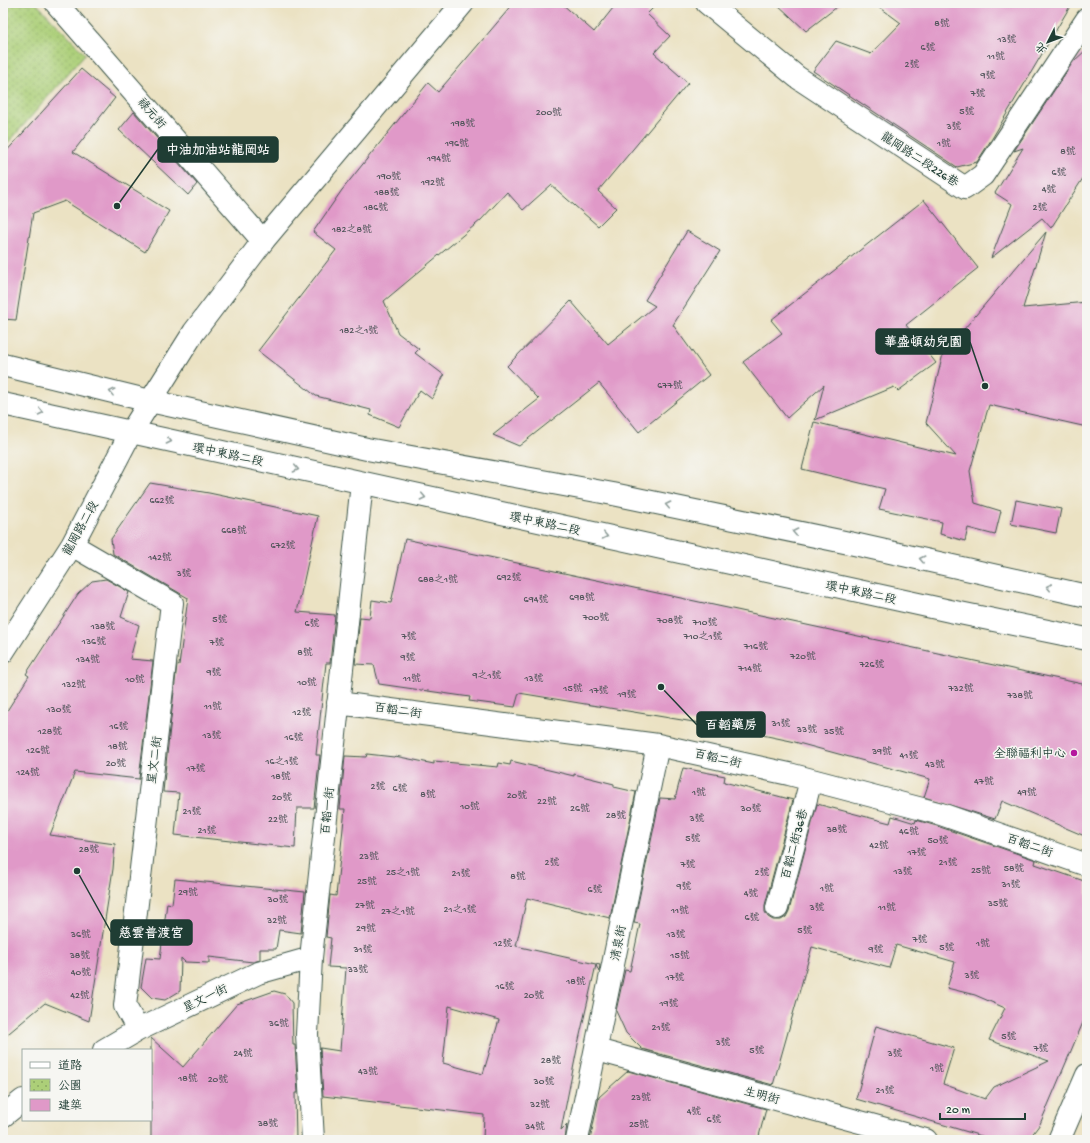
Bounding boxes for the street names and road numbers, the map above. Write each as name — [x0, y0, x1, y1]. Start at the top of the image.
street label: 祿元街 — [133, 95, 168, 132]
street label: 龍岡路二段226巷 — [877, 129, 961, 191]
street label: 環中東路二段 — [191, 441, 264, 470]
street label: 龍岡路二段 — [60, 499, 102, 559]
street label: 環中東路二段 — [508, 510, 581, 539]
street label: 環中東路二段 — [824, 579, 897, 608]
street label: 百韜二街 — [373, 701, 423, 722]
street label: 星文二街 — [145, 735, 166, 785]
street label: 百韜二街 — [693, 747, 743, 772]
street label: 百韜一街 — [319, 786, 338, 836]
street label: 百韜二街36巷 — [779, 808, 812, 881]
street label: 百韜二街 — [1004, 832, 1055, 861]
street label: 清泉街 — [609, 924, 630, 962]
street label: 星文一街 — [181, 982, 231, 1017]
street label: 生明街 — [742, 1085, 781, 1108]

